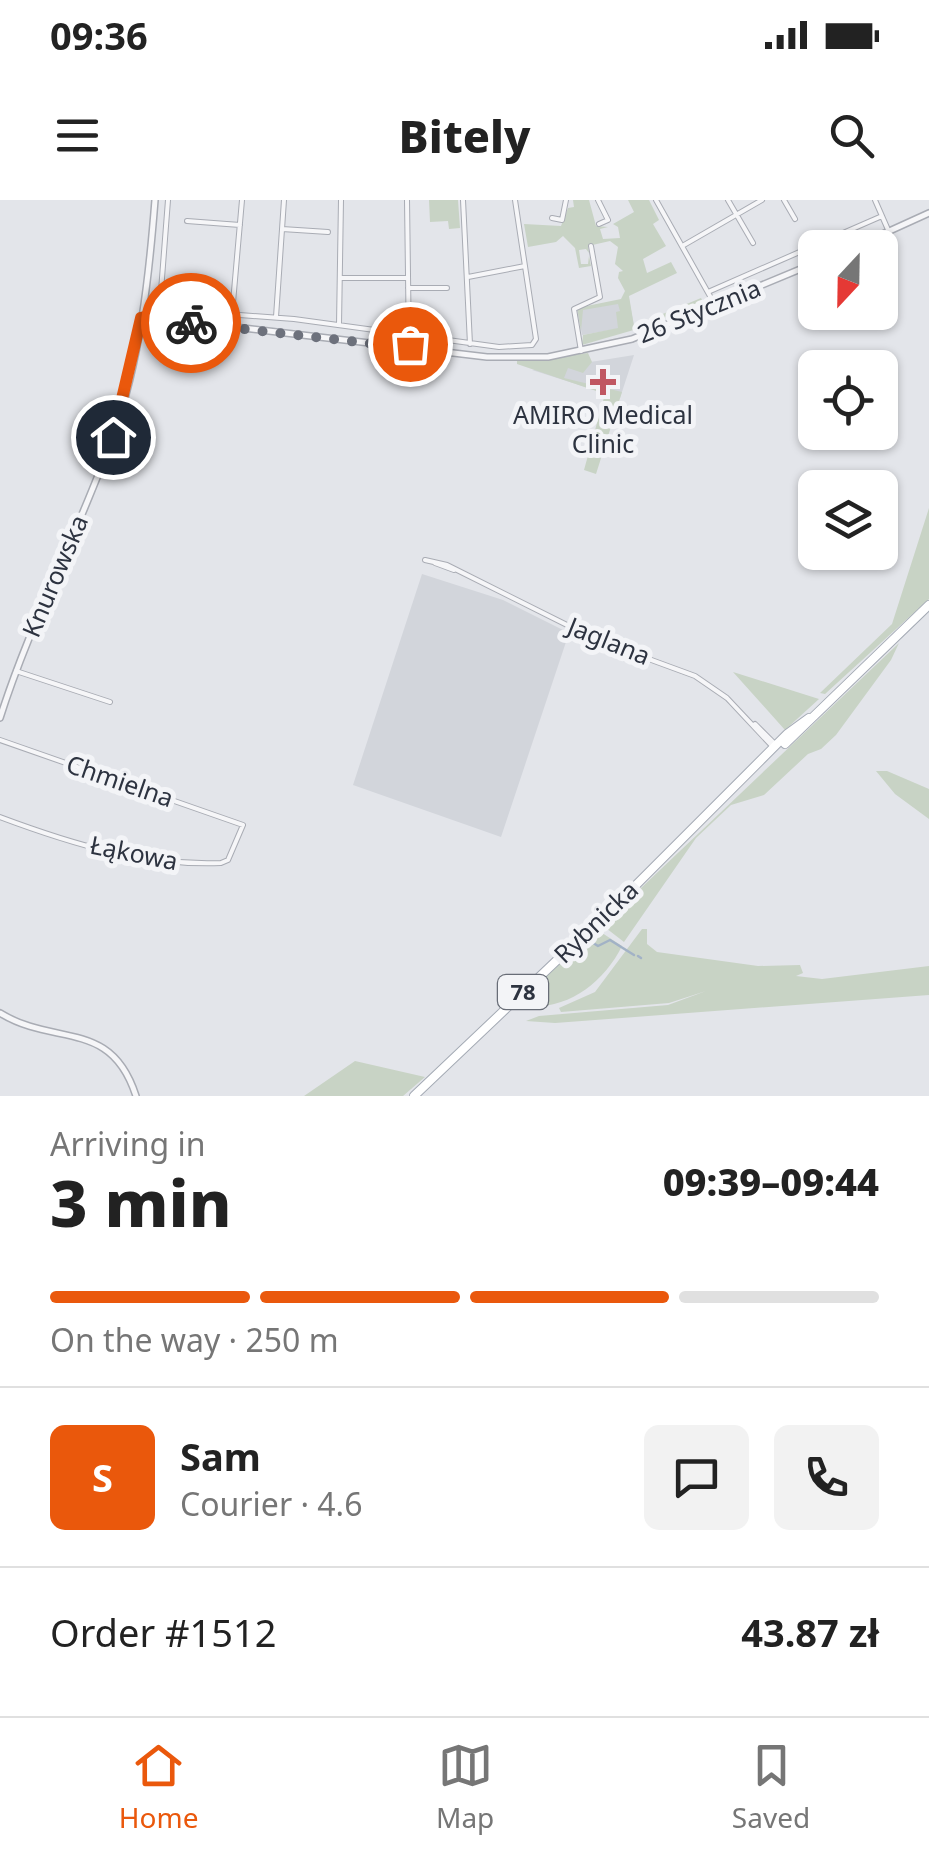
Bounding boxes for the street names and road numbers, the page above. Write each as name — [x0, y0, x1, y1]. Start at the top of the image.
street label: 26 Stycznia — [632, 270, 765, 350]
street label: Knurowska — [13, 509, 95, 642]
street label: Jaglana — [561, 607, 656, 672]
street label: Chmielna — [62, 746, 178, 814]
street label: Łąkowa — [87, 827, 181, 877]
street label: Rybnicka — [546, 873, 645, 970]
road number: 78 — [498, 975, 548, 1009]

